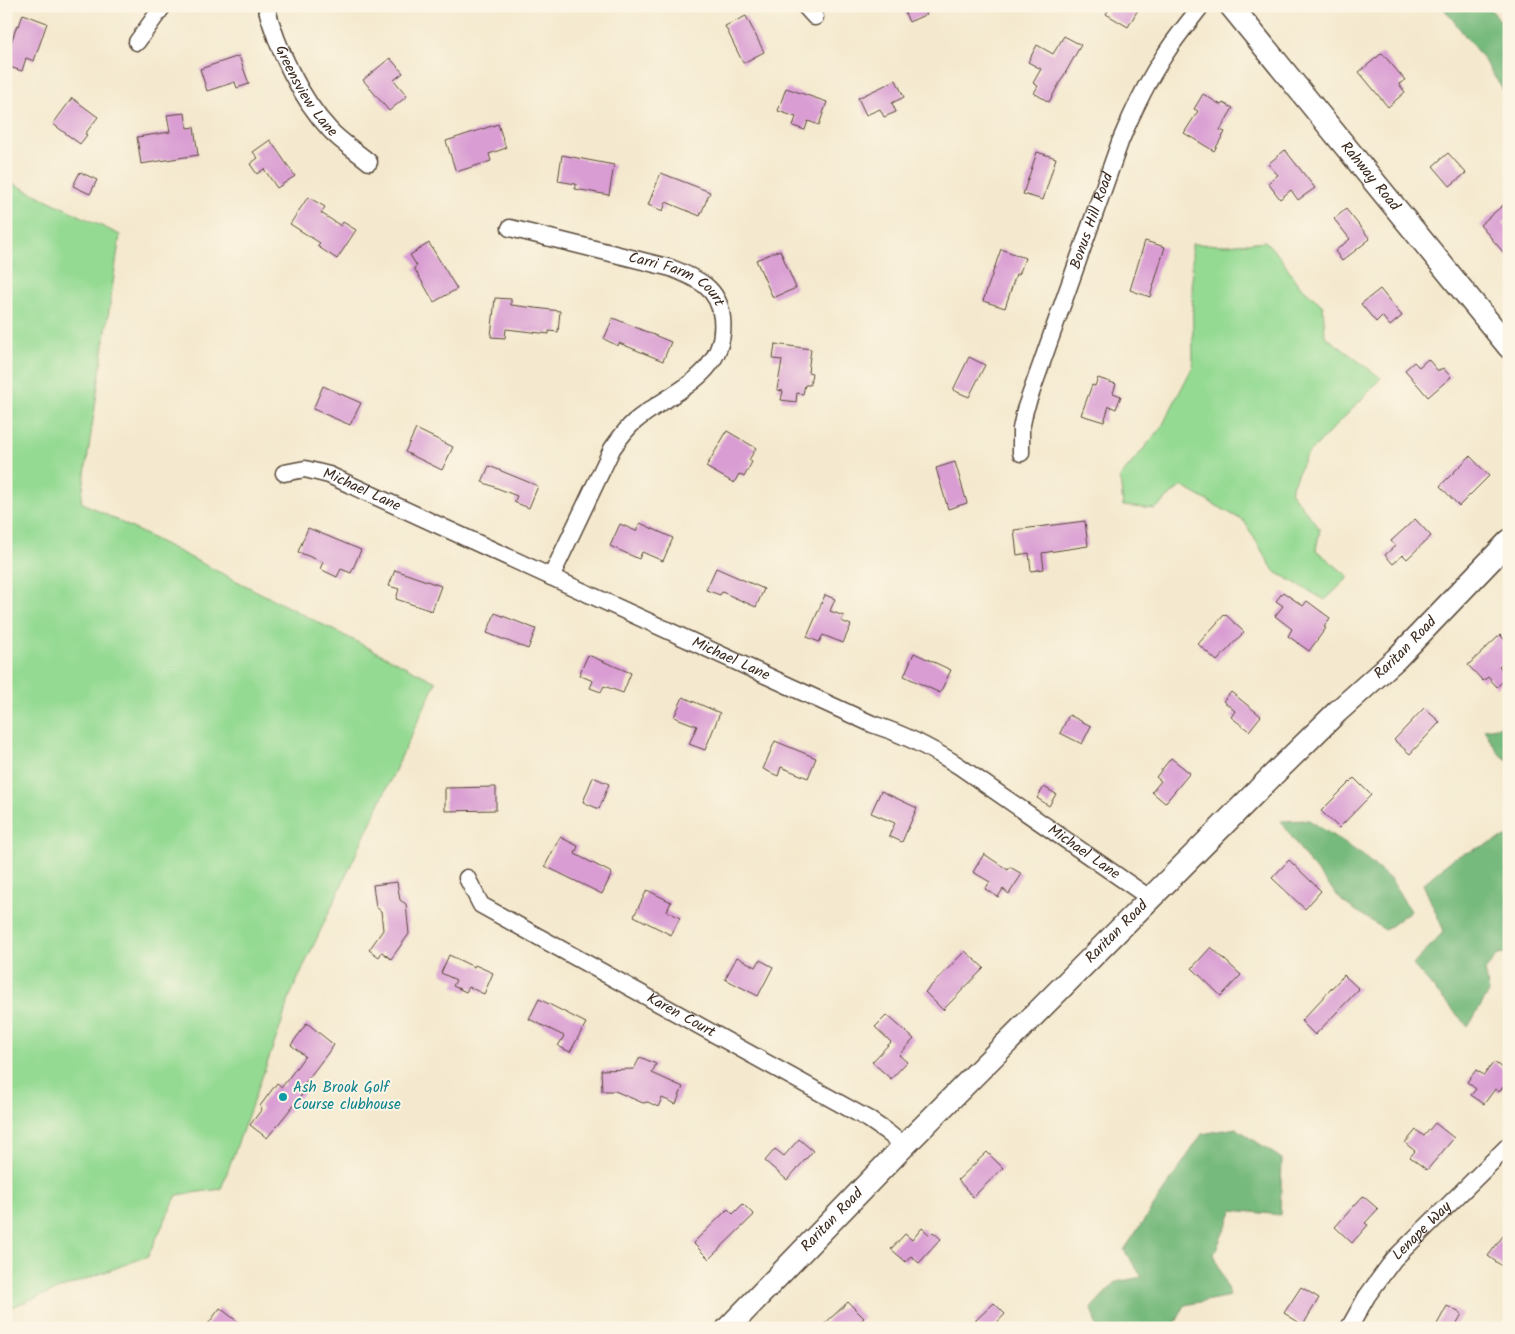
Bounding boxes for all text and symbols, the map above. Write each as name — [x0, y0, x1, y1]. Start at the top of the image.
street label: Greensview Lane — [268, 42, 343, 143]
street label: Rahway Road — [1334, 136, 1406, 217]
street label: Bonus Hill Road — [1064, 169, 1120, 273]
street label: Carri Farm Court — [626, 246, 731, 310]
street label: Michael Lane — [320, 462, 405, 518]
street label: Raritan Road — [1368, 611, 1443, 685]
street label: Michael Lane — [688, 631, 774, 688]
street label: Michael Lane — [1042, 819, 1125, 886]
street label: Raritan Road — [1080, 894, 1154, 969]
street label: Karen Court — [642, 987, 720, 1044]
place label: Ash Brook Golf Course clubhouse — [293, 1076, 401, 1117]
marker: Ash Brook Golf Course clubhouse — [277, 1091, 289, 1103]
street label: Raritan Road — [795, 1182, 870, 1258]
street label: Lenape Way — [1387, 1195, 1458, 1266]

